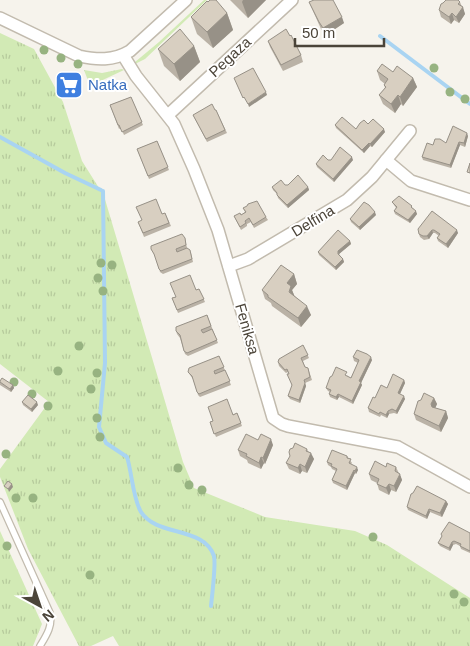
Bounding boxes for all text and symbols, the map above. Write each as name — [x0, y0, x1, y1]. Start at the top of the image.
scale bar — [295, 15, 384, 47]
text: 50 m — [302, 24, 335, 41]
street label: Pegaza — [205, 33, 255, 80]
supermarket icon: Natka — [54, 70, 84, 100]
place label: Natka — [88, 76, 128, 93]
street label: Delfina — [288, 201, 338, 240]
street label: Feniksa — [232, 301, 263, 357]
north arrow — [15, 581, 65, 631]
text: N — [39, 607, 57, 625]

